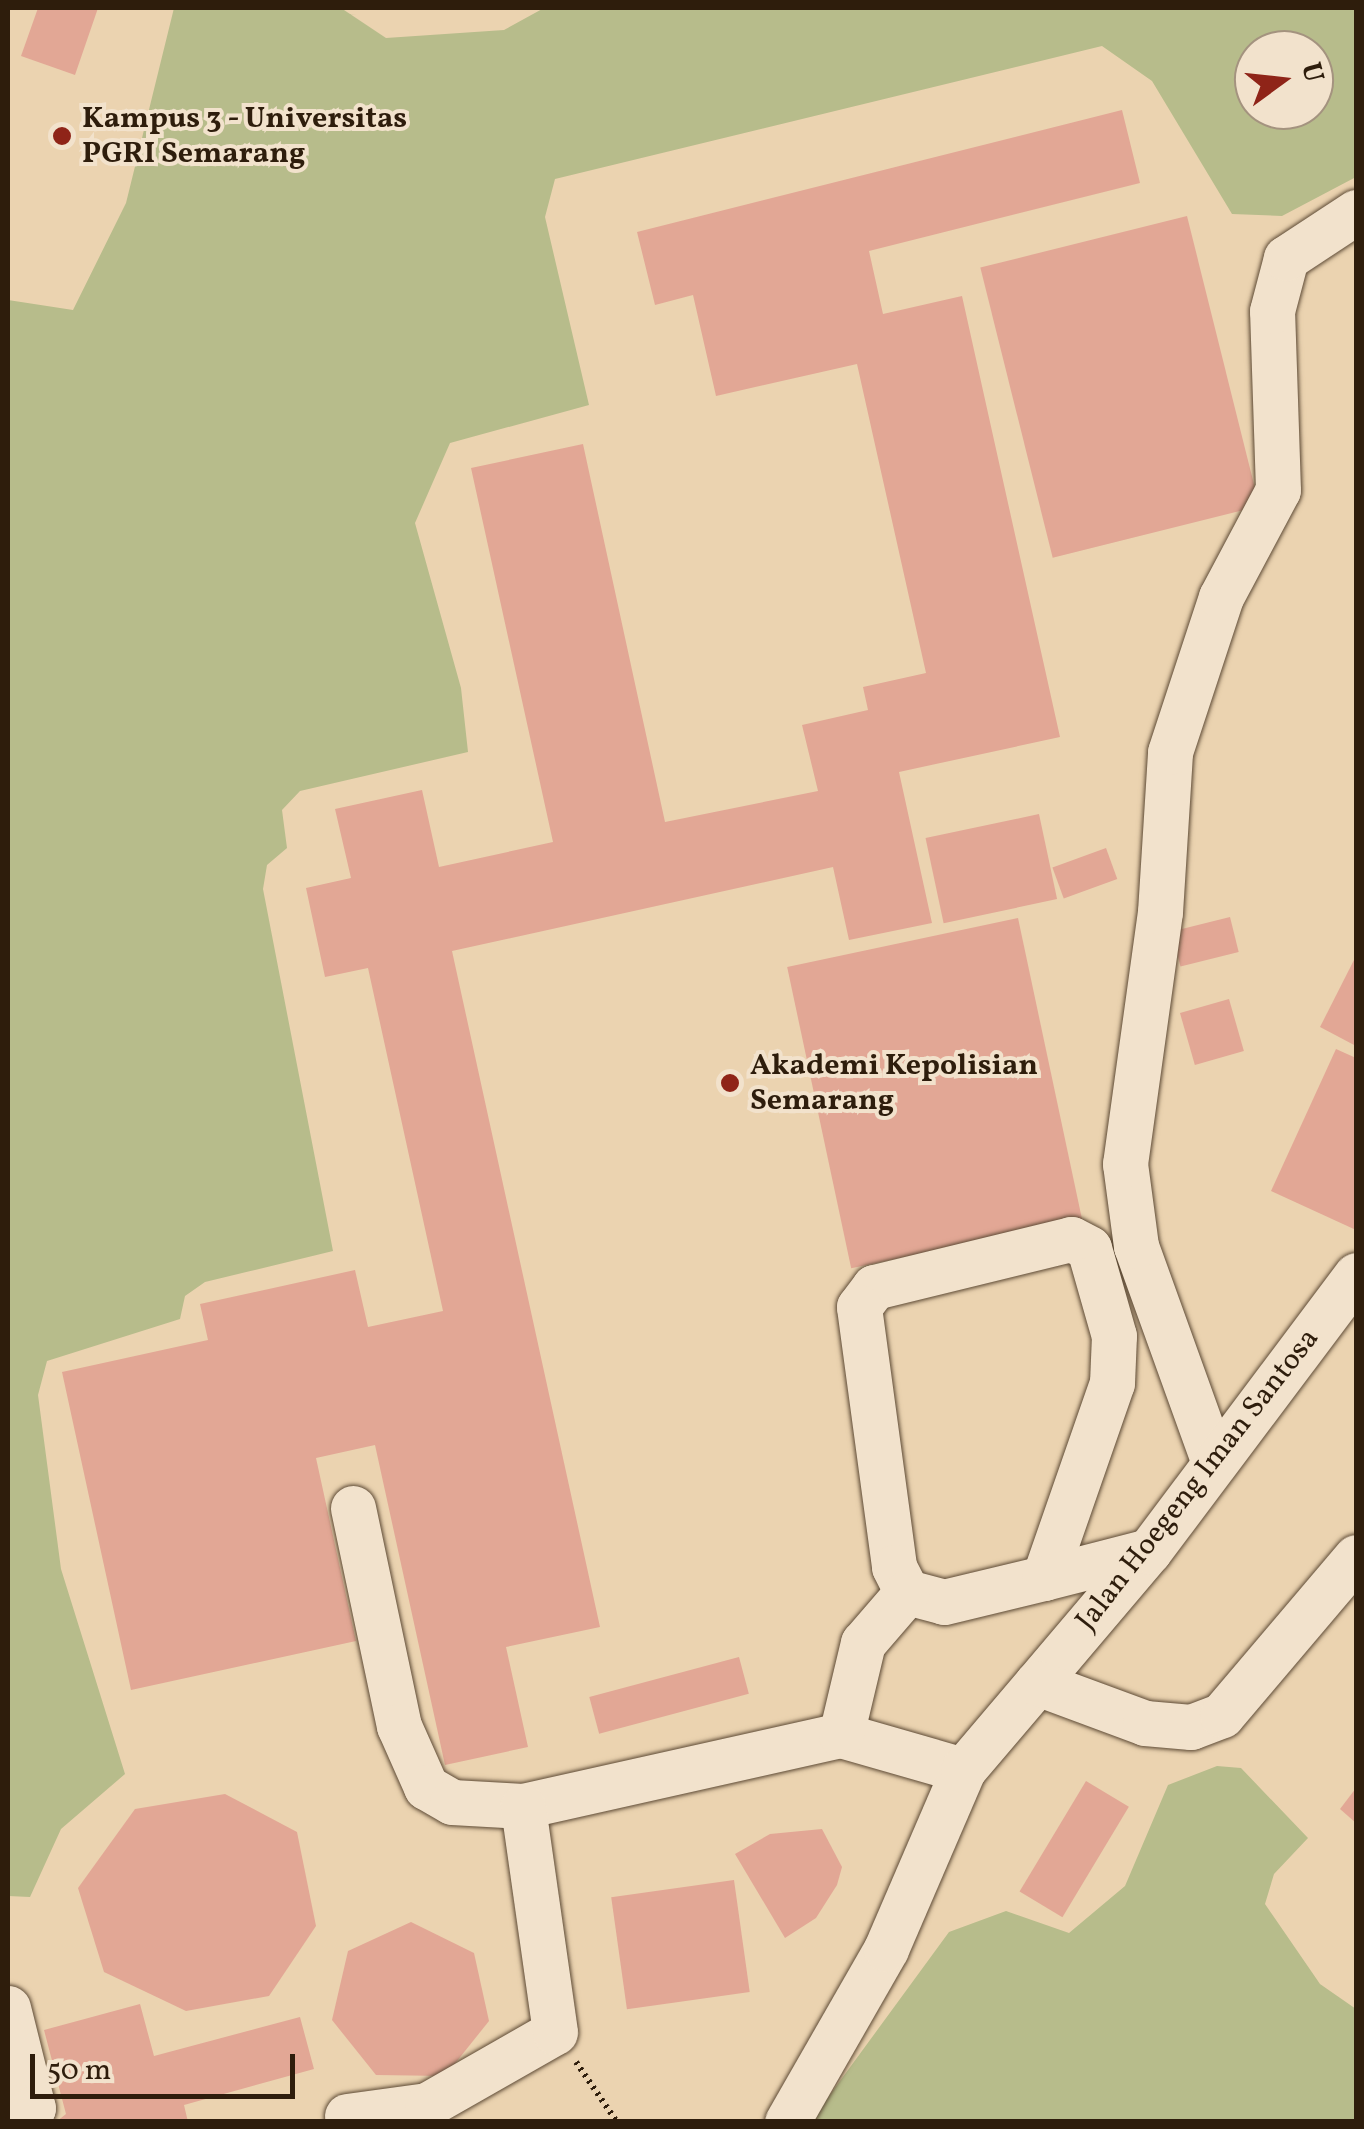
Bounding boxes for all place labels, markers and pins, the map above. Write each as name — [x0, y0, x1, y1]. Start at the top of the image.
place label: Kampus 3 - Universitas PGRI Semarang — [82, 101, 408, 172]
marker: Kampus 3 - Universitas PGRI Semarang — [51, 125, 73, 147]
place label: Akademi Kepolisian Semarang — [750, 1048, 1038, 1118]
marker: Akademi Kepolisian Semarang — [719, 1072, 741, 1094]

